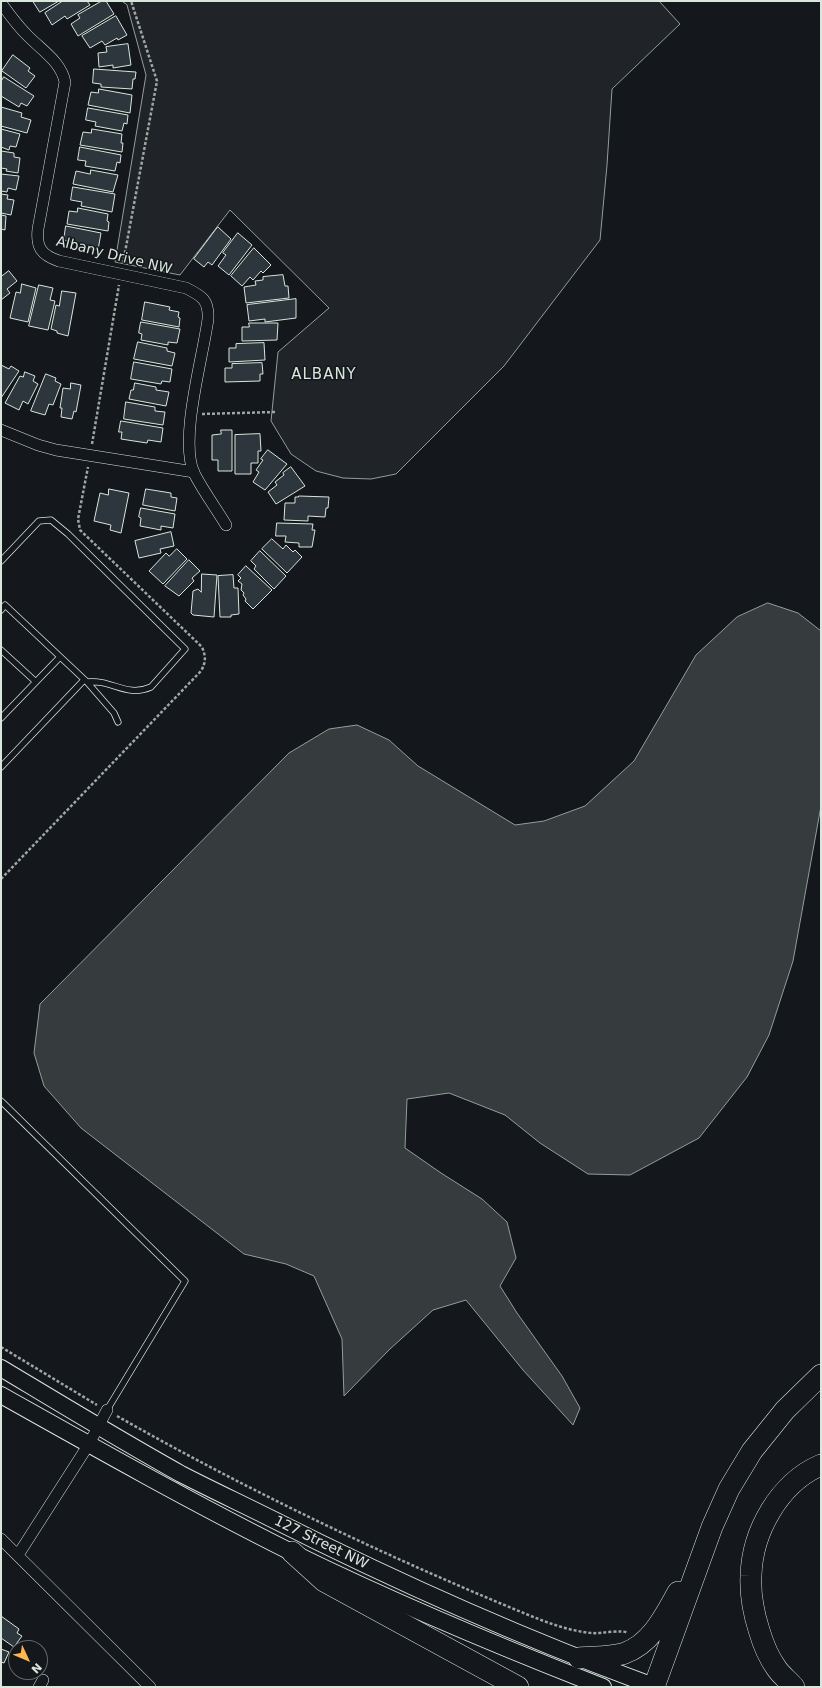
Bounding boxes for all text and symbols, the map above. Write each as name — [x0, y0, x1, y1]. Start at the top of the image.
street label: Albany Drive NW — [54, 233, 174, 279]
district label: ALBANY — [291, 366, 357, 384]
street label: 127 Street NW — [271, 1513, 371, 1573]
north arrow — [8, 1640, 48, 1680]
text: N — [28, 1660, 44, 1676]

